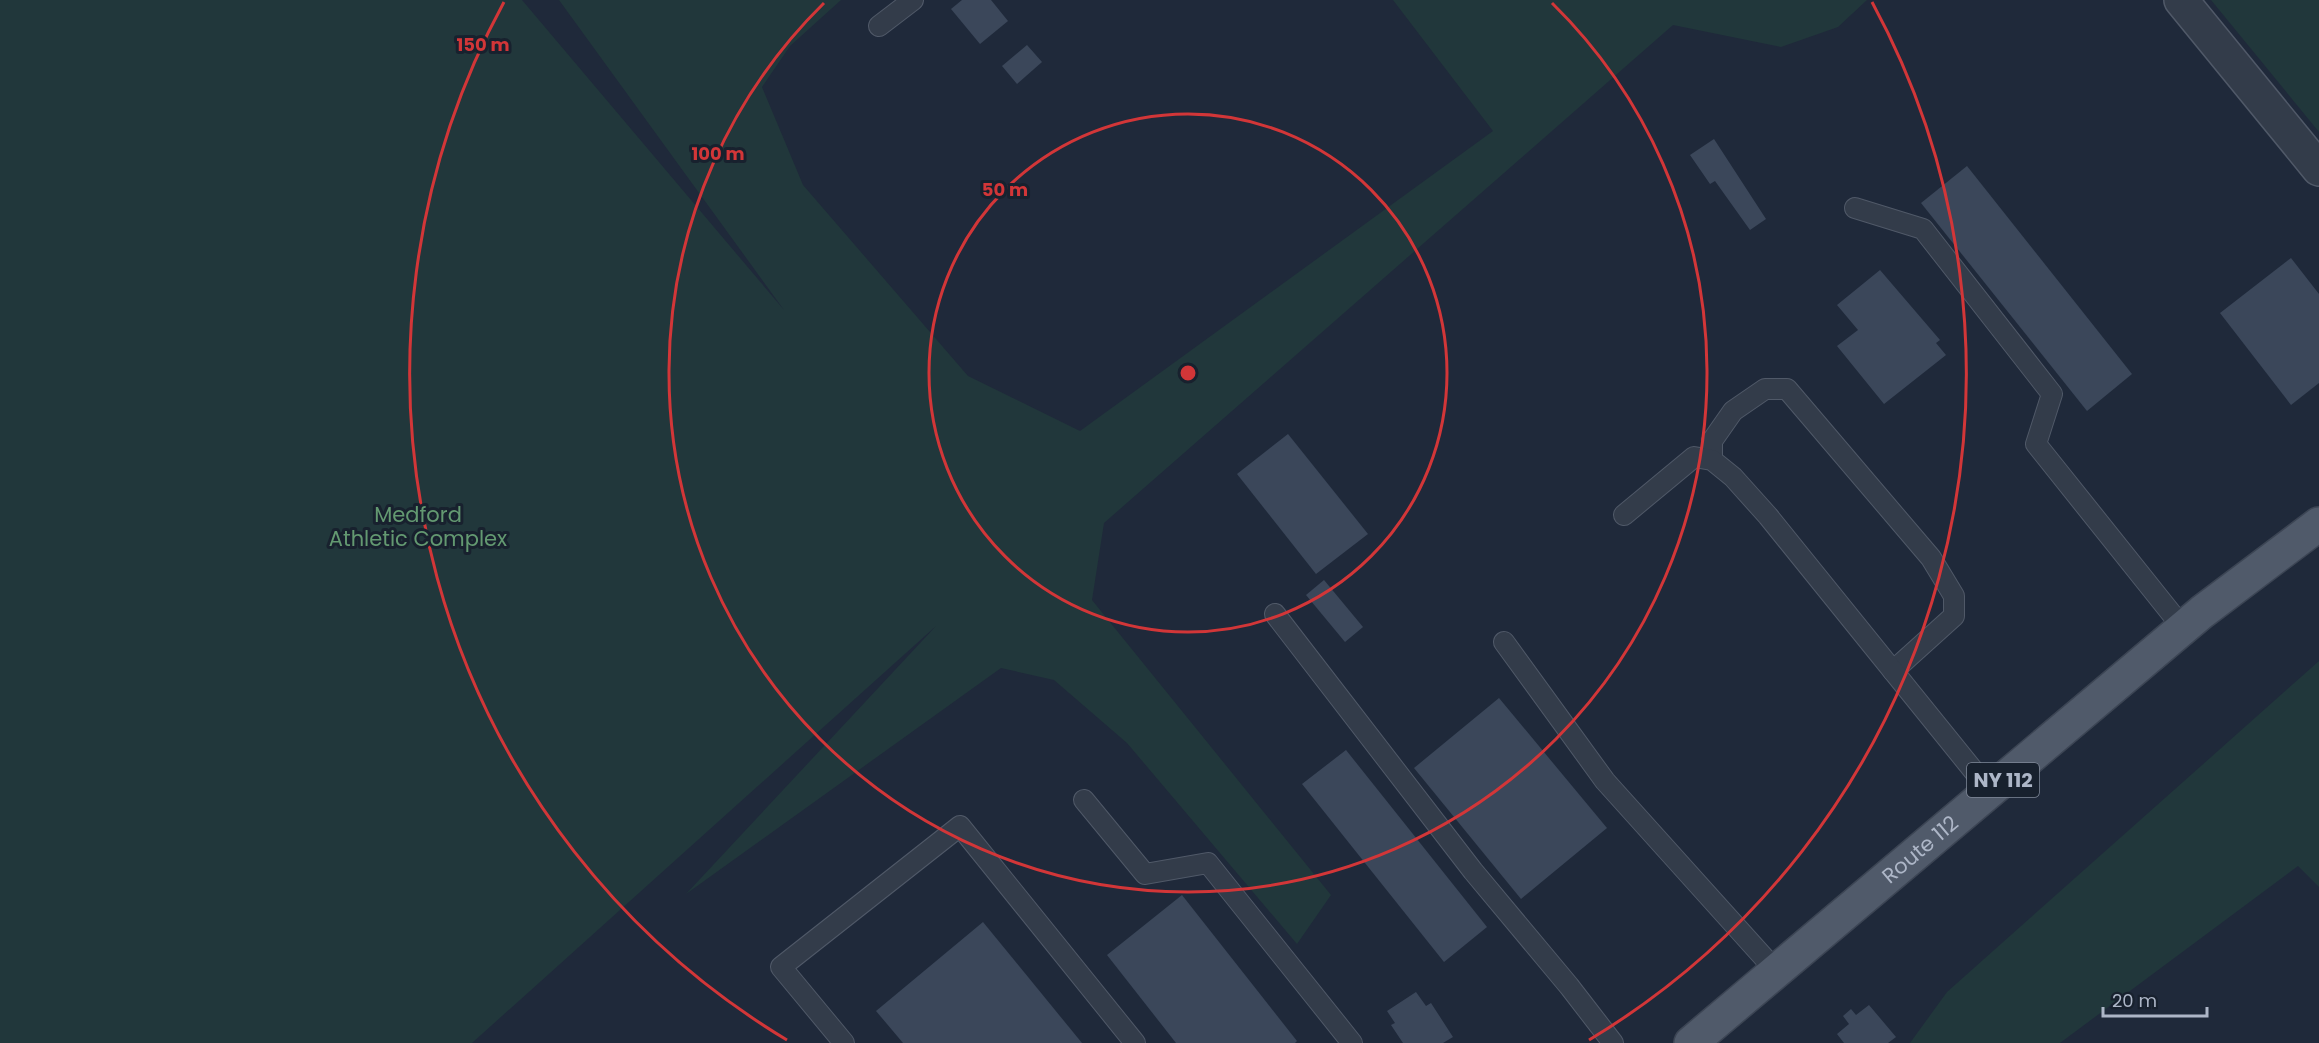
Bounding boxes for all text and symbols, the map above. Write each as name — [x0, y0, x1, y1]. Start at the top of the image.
text: 150 m — [456, 32, 510, 57]
text: 100 m — [691, 141, 745, 166]
text: 50 m — [982, 177, 1028, 202]
centre of rings — [1178, 363, 1198, 383]
park label: Medford Athletic Complex — [329, 500, 507, 553]
road number: NY 112 — [1967, 763, 2039, 797]
street label: Route 112 — [1876, 809, 1964, 890]
scale bar — [2103, 980, 2206, 1018]
text: 20 m — [2112, 988, 2157, 1013]

